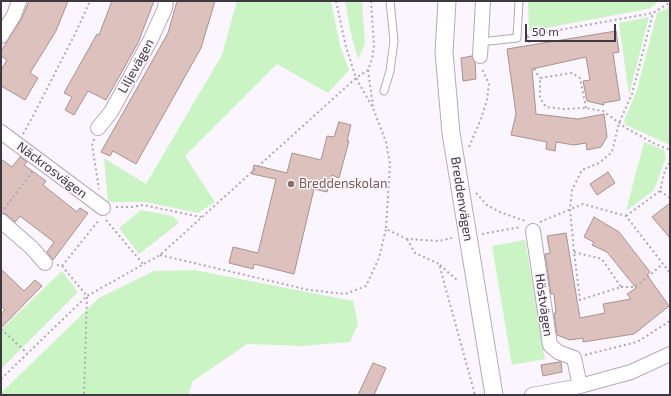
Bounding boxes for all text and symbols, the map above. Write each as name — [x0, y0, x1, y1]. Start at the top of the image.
scale bar — [527, 16, 618, 42]
text: 50 m — [532, 24, 559, 38]
street label: Liljevägen — [115, 36, 157, 96]
street label: Näckrosvägen — [14, 139, 90, 201]
street label: Breddenvägen — [448, 156, 476, 242]
place label: Breddenskolan — [299, 176, 387, 192]
marker: Breddenskolan — [286, 179, 296, 189]
street label: Höstvägen — [532, 273, 556, 337]

